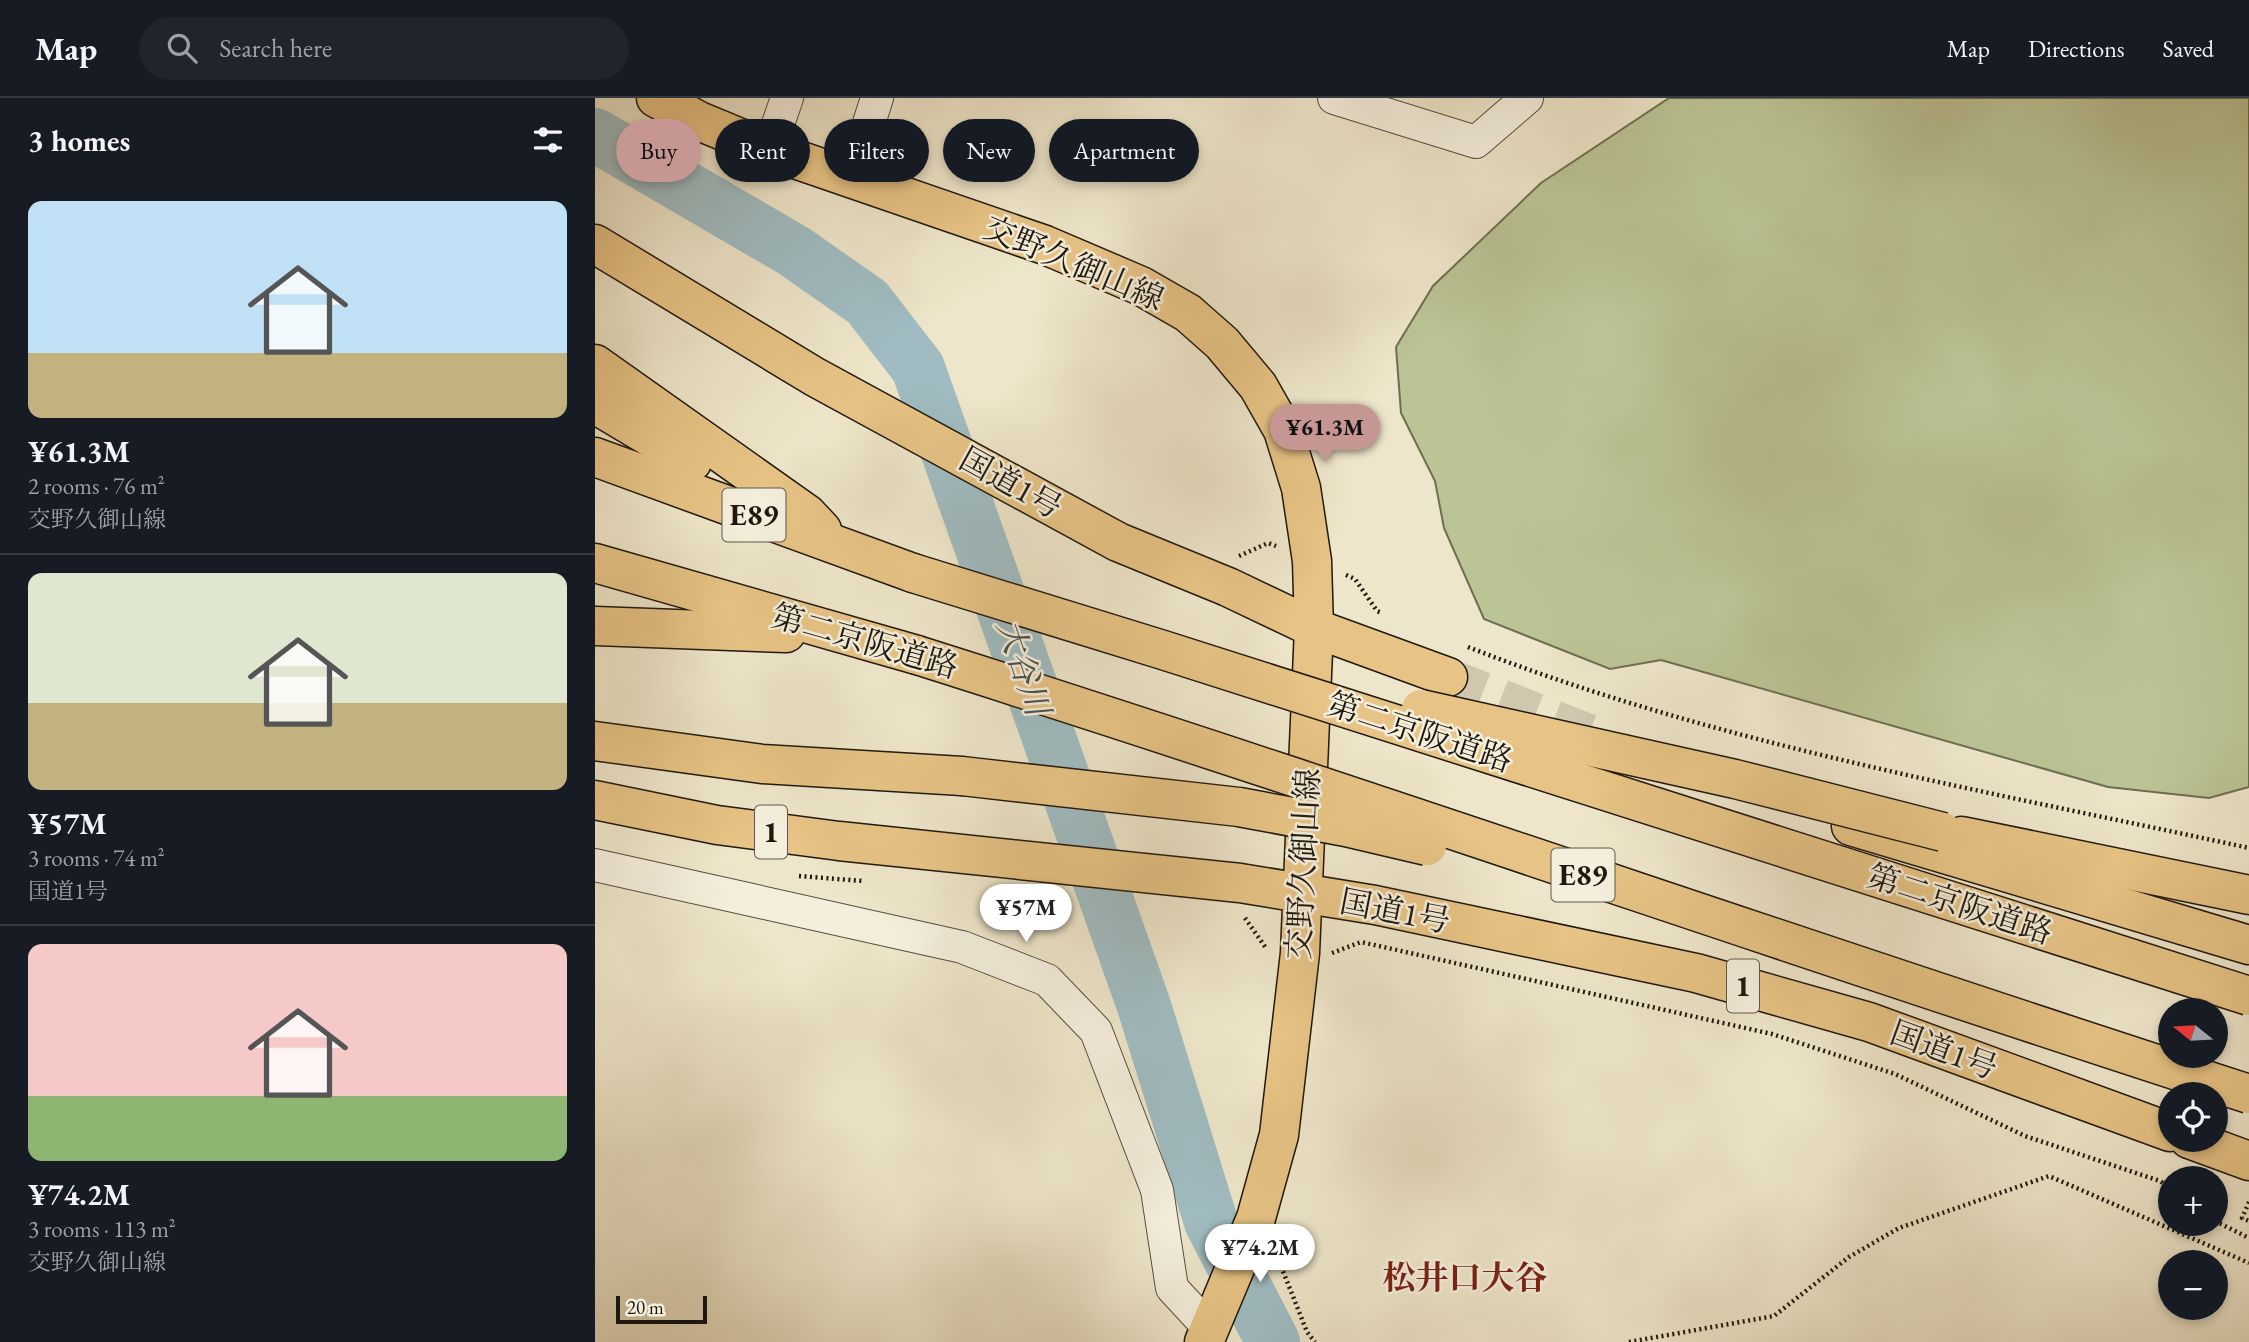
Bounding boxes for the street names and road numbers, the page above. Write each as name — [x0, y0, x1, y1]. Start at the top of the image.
street label: 交野久御山線 — [977, 206, 1171, 320]
street label: 国道1号 — [952, 438, 1070, 528]
road number: E89 — [723, 488, 785, 542]
street label: 第二京阪道路 — [767, 594, 963, 688]
street label: 第二京阪道路 — [1322, 682, 1518, 782]
street label: 交野久御山線 — [1277, 767, 1329, 961]
road number: 1 — [755, 806, 787, 859]
road number: E89 — [1551, 848, 1615, 902]
street label: 第二京阪道路 — [1862, 854, 2058, 954]
street label: 国道1号 — [1336, 880, 1454, 942]
road number: 1 — [1727, 960, 1759, 1012]
street label: 国道1号 — [1884, 1011, 2004, 1089]

